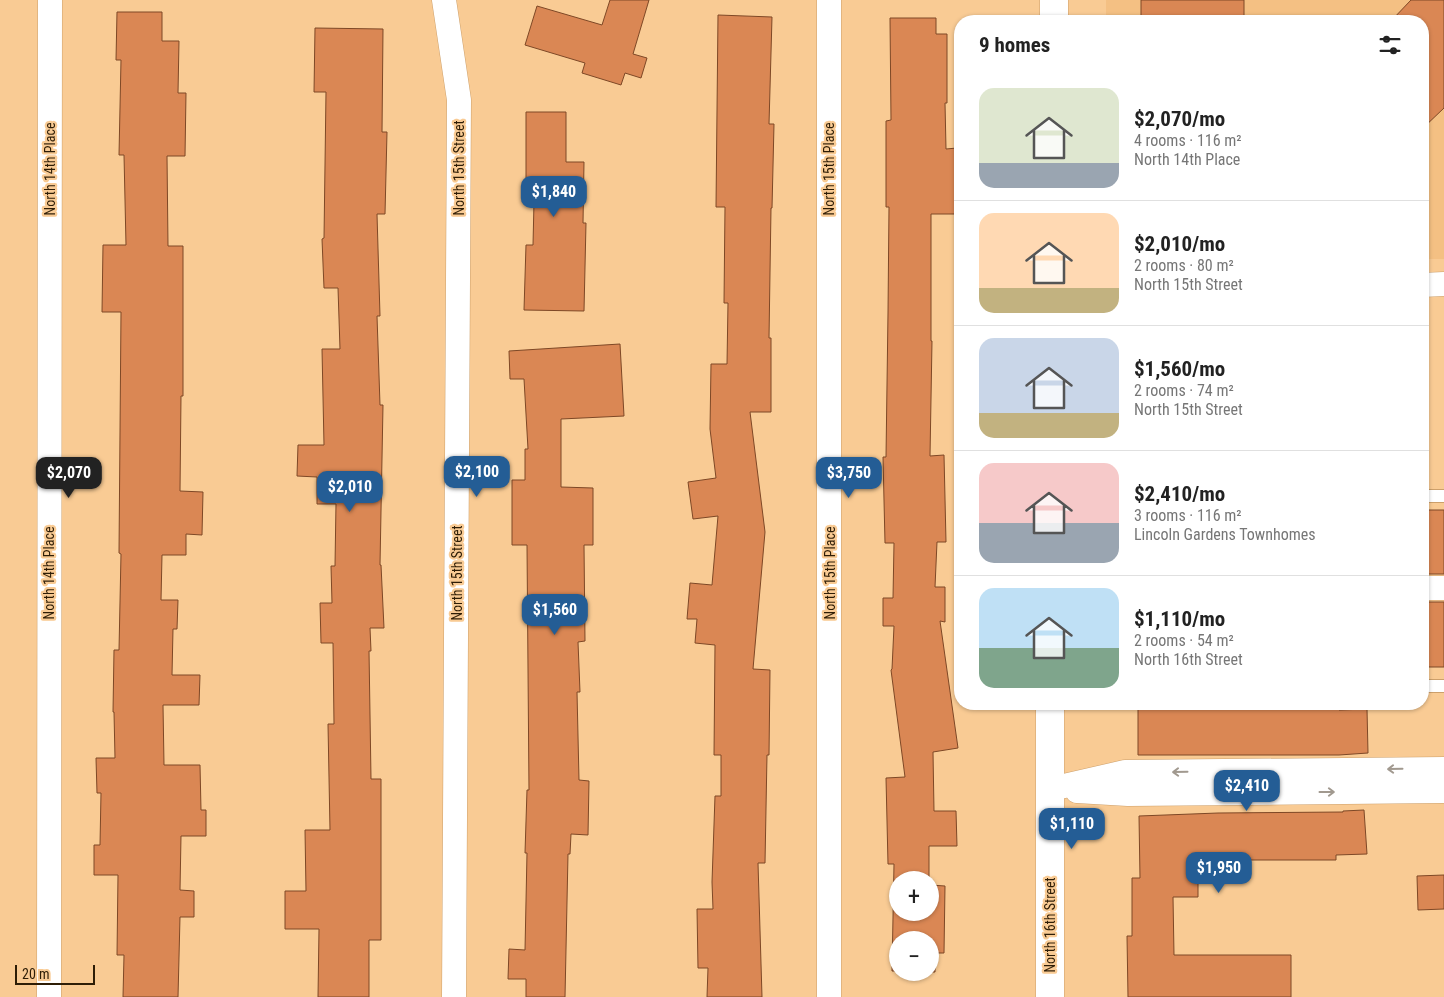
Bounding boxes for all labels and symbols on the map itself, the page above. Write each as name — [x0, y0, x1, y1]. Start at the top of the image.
street label: North 15th Street — [451, 120, 467, 216]
street label: North 14th Place — [42, 122, 58, 216]
street label: North 15th Place — [821, 122, 837, 216]
pin: $1,840 — [513, 176, 595, 218]
pin: $2,070 — [28, 456, 110, 499]
pin: $2,100 — [436, 456, 518, 498]
pin: $3,750 — [808, 456, 890, 499]
pin: $2,010 — [309, 470, 391, 513]
street label: North 15th Street — [449, 525, 465, 621]
street label: North 14th Place — [41, 526, 57, 620]
street label: North 15th Place — [822, 526, 838, 620]
pin: $1,560 — [514, 594, 596, 636]
one-way arrow — [1388, 765, 1404, 774]
one-way arrow — [1173, 767, 1189, 777]
pin: $2,410 — [1206, 770, 1288, 812]
one-way arrow — [1318, 787, 1335, 797]
pin: $1,110 — [1031, 808, 1113, 850]
pin: $1,950 — [1178, 852, 1260, 894]
street label: North 16th Street — [1042, 877, 1058, 973]
scale bar — [15, 962, 95, 985]

